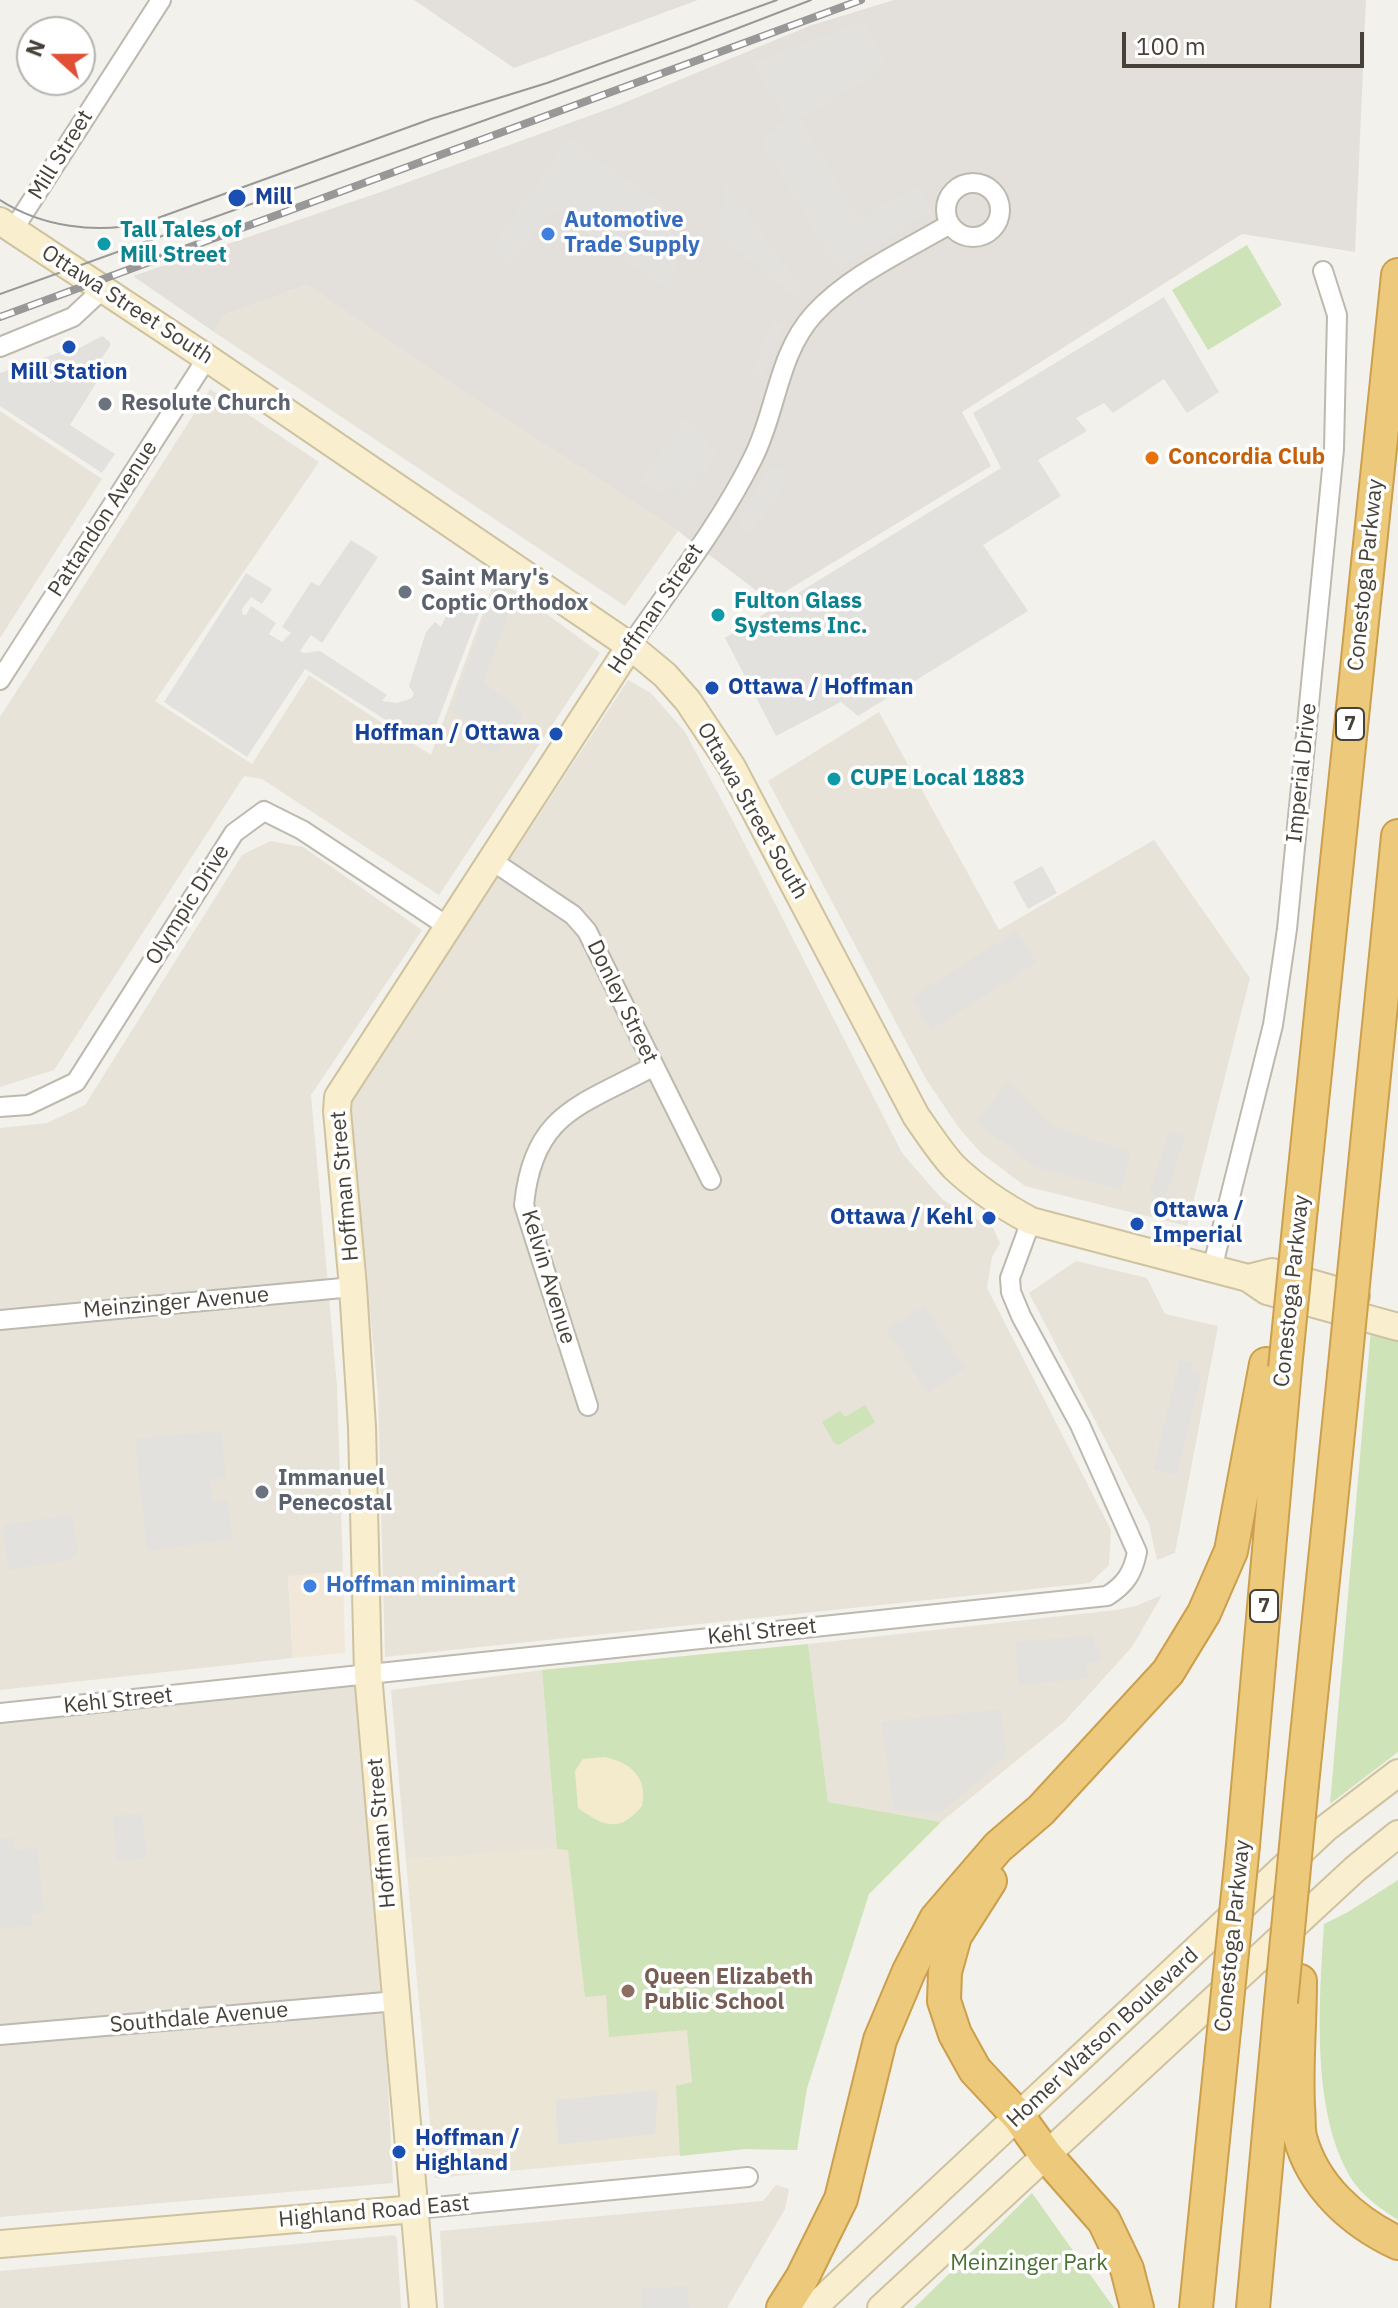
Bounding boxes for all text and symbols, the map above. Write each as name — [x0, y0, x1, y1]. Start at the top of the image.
north arrow — [16, 16, 96, 96]
scale bar — [1126, 16, 1368, 66]
text: 100 m — [1136, 30, 1206, 62]
text: N — [19, 35, 51, 61]
street label: Mill Street — [23, 105, 99, 205]
place label: Mill — [255, 185, 292, 211]
marker: Mill — [226, 187, 248, 209]
place label: Automotive Trade Supply — [564, 208, 700, 260]
place label: Tall Tales of Mill Street — [120, 218, 242, 270]
marker: Automotive Trade Supply — [539, 225, 557, 243]
marker: Tall Tales of Mill Street — [95, 235, 113, 253]
street label: Ottawa Street South — [36, 240, 218, 370]
marker: Mill Station — [60, 338, 78, 356]
place label: Mill Station — [10, 360, 128, 386]
place label: Resolute Church — [121, 391, 291, 417]
marker: Resolute Church — [96, 395, 114, 413]
street label: Pattandon Avenue — [43, 436, 163, 602]
place label: Concordia Club — [1168, 445, 1325, 471]
marker: Concordia Club — [1143, 449, 1161, 467]
street label: Conestoga Parkway — [1343, 477, 1389, 673]
street label: Hoffman Street — [603, 539, 709, 679]
place label: Saint Mary's Coptic Orthodox — [421, 566, 589, 618]
marker: Saint Mary's Coptic Orthodox — [396, 583, 414, 601]
place label: Fulton Glass Systems Inc. — [734, 589, 868, 640]
marker: Fulton Glass Systems Inc. — [709, 606, 727, 624]
place label: Ottawa / Hoffman — [728, 675, 914, 701]
marker: Ottawa / Hoffman — [703, 679, 721, 697]
street label: Imperial Drive — [1282, 702, 1322, 844]
road number: 7 — [1336, 708, 1364, 740]
street label: Ottawa Street South — [691, 718, 813, 904]
place label: Hoffman / Ottawa — [354, 721, 540, 747]
marker: Hoffman / Ottawa — [547, 725, 565, 743]
place label: CUPE Local 1883 — [850, 766, 1025, 792]
marker: CUPE Local 1883 — [825, 770, 843, 788]
street label: Olympic Drive — [140, 840, 236, 970]
street label: Donley Street — [581, 936, 663, 1068]
street label: Hoffman Street — [325, 1110, 365, 1262]
street label: Conestoga Parkway — [1269, 1193, 1315, 1389]
place label: Ottawa / Imperial — [1153, 1198, 1244, 1250]
place label: Ottawa / Kehl — [830, 1205, 973, 1231]
street label: Kelvin Avenue — [515, 1207, 581, 1347]
marker: Ottawa / Kehl — [980, 1209, 998, 1227]
marker: Ottawa / Imperial — [1128, 1215, 1146, 1233]
street label: Meinzinger Avenue — [82, 1282, 270, 1324]
place label: Immanuel Penecostal — [278, 1466, 392, 1518]
marker: Immanuel Penecostal — [253, 1483, 271, 1501]
place label: Hoffman minimart — [326, 1573, 516, 1599]
marker: Hoffman minimart — [301, 1577, 319, 1595]
road number: 7 — [1250, 1590, 1278, 1622]
street label: Kehl Street — [706, 1613, 818, 1651]
street label: Kehl Street — [62, 1682, 174, 1720]
street label: Hoffman Street — [362, 1757, 402, 1909]
street label: Conestoga Parkway — [1210, 1838, 1256, 2034]
street label: Homer Watson Boulevard — [1002, 1942, 1204, 2134]
place label: Queen Elizabeth Public School — [644, 1965, 813, 2016]
marker: Queen Elizabeth Public School — [619, 1982, 637, 2000]
street label: Southdale Avenue — [109, 1997, 289, 2039]
place label: Hoffman / Highland — [415, 2126, 520, 2178]
marker: Hoffman / Highland — [390, 2143, 408, 2161]
street label: Highland Road East — [277, 2190, 471, 2234]
park label: Meinzinger Park — [950, 2251, 1108, 2277]

